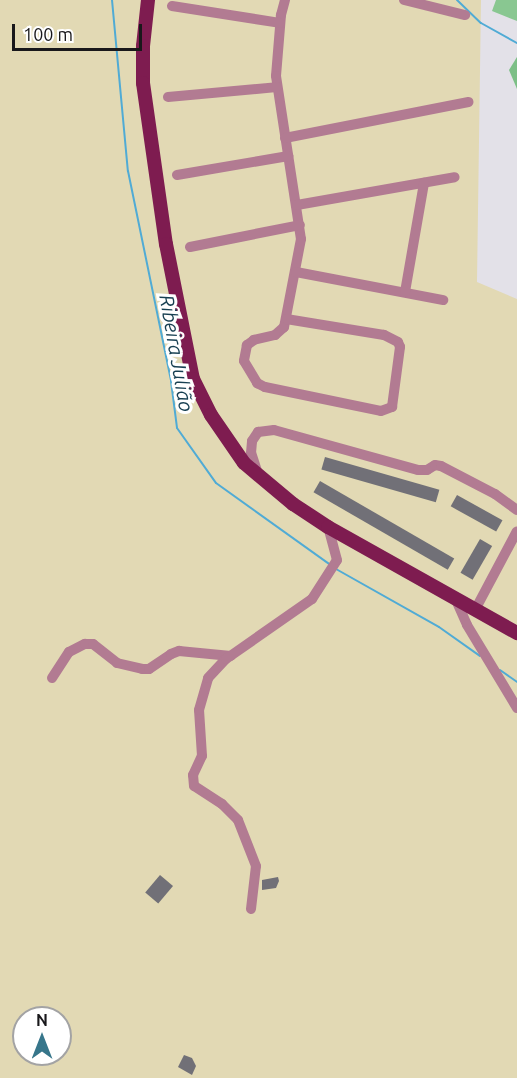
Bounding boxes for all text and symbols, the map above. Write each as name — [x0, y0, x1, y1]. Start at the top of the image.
scale bar — [15, 12, 146, 50]
text: 100 m — [23, 24, 73, 44]
water label: Ribeira Julião — [155, 293, 199, 413]
north arrow — [12, 1006, 72, 1066]
text: N — [36, 1011, 48, 1029]

